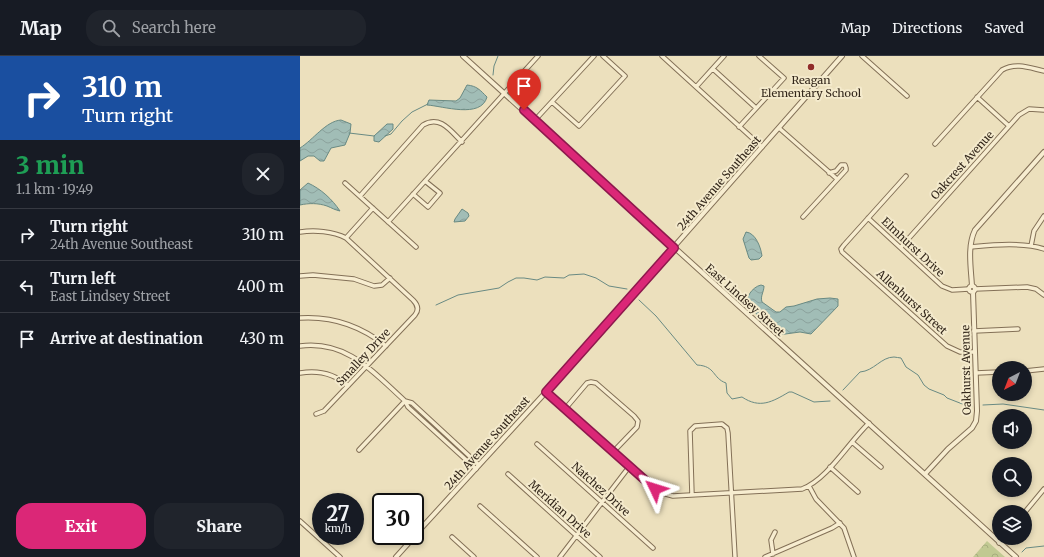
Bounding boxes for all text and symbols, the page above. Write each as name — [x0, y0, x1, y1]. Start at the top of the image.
search box — [86, 10, 366, 46]
text: Map — [20, 16, 62, 40]
icon: search — [100, 17, 122, 39]
text: Search here — [132, 18, 216, 37]
text: Map — [840, 19, 870, 37]
text: Directions — [892, 19, 962, 37]
text: Saved — [984, 19, 1024, 37]
marker: Reagan Elementary School — [806, 62, 816, 72]
text: 310 m — [82, 69, 162, 105]
pin — [507, 69, 541, 110]
icon: right — [16, 72, 68, 124]
place label: Reagan Elementary School — [761, 73, 862, 100]
icon: arrive — [513, 75, 535, 97]
text: Turn right — [82, 104, 173, 127]
street label: Oakcrest Avenue — [928, 128, 997, 202]
street label: 24th Avenue Southeast — [674, 132, 764, 233]
text: 3 min — [16, 150, 84, 181]
button: close — [242, 153, 284, 195]
text: 1.1 km · 19:49 — [16, 181, 93, 198]
street label: Elmhurst Drive — [879, 214, 948, 280]
text: Turn right — [50, 217, 128, 236]
icon: right — [16, 224, 38, 246]
text: 310 m — [242, 225, 284, 244]
text: 24th Avenue Southeast — [50, 236, 193, 253]
street label: East Lindsey Street — [703, 261, 788, 340]
street label: Allenhurst Street — [873, 266, 951, 338]
text: Turn left — [50, 269, 116, 288]
icon: left — [16, 276, 38, 298]
text: 400 m — [237, 277, 284, 296]
text: East Lindsey Street — [50, 288, 170, 305]
street label: Oakhurst Avenue — [958, 324, 974, 415]
street label: Smalley Drive — [333, 325, 393, 389]
icon: arrive — [16, 328, 38, 350]
text: Arrive at destination — [50, 329, 203, 348]
text: 430 m — [240, 329, 284, 348]
north arrow — [992, 361, 1032, 401]
map controls — [992, 361, 1032, 545]
street label: 24th Avenue Southeast — [441, 393, 533, 493]
button: sound — [992, 409, 1032, 449]
button: search — [992, 457, 1032, 497]
street label: Natchez Drive — [569, 459, 633, 519]
position arrow — [634, 468, 676, 510]
street label: Meridian Drive — [526, 477, 594, 541]
speed limit sign: 30 — [372, 493, 424, 545]
text: 27 — [326, 501, 350, 526]
button: Exit — [16, 503, 146, 549]
button: Share — [154, 503, 284, 549]
button: layers — [992, 505, 1032, 545]
text: km/h — [325, 522, 351, 535]

